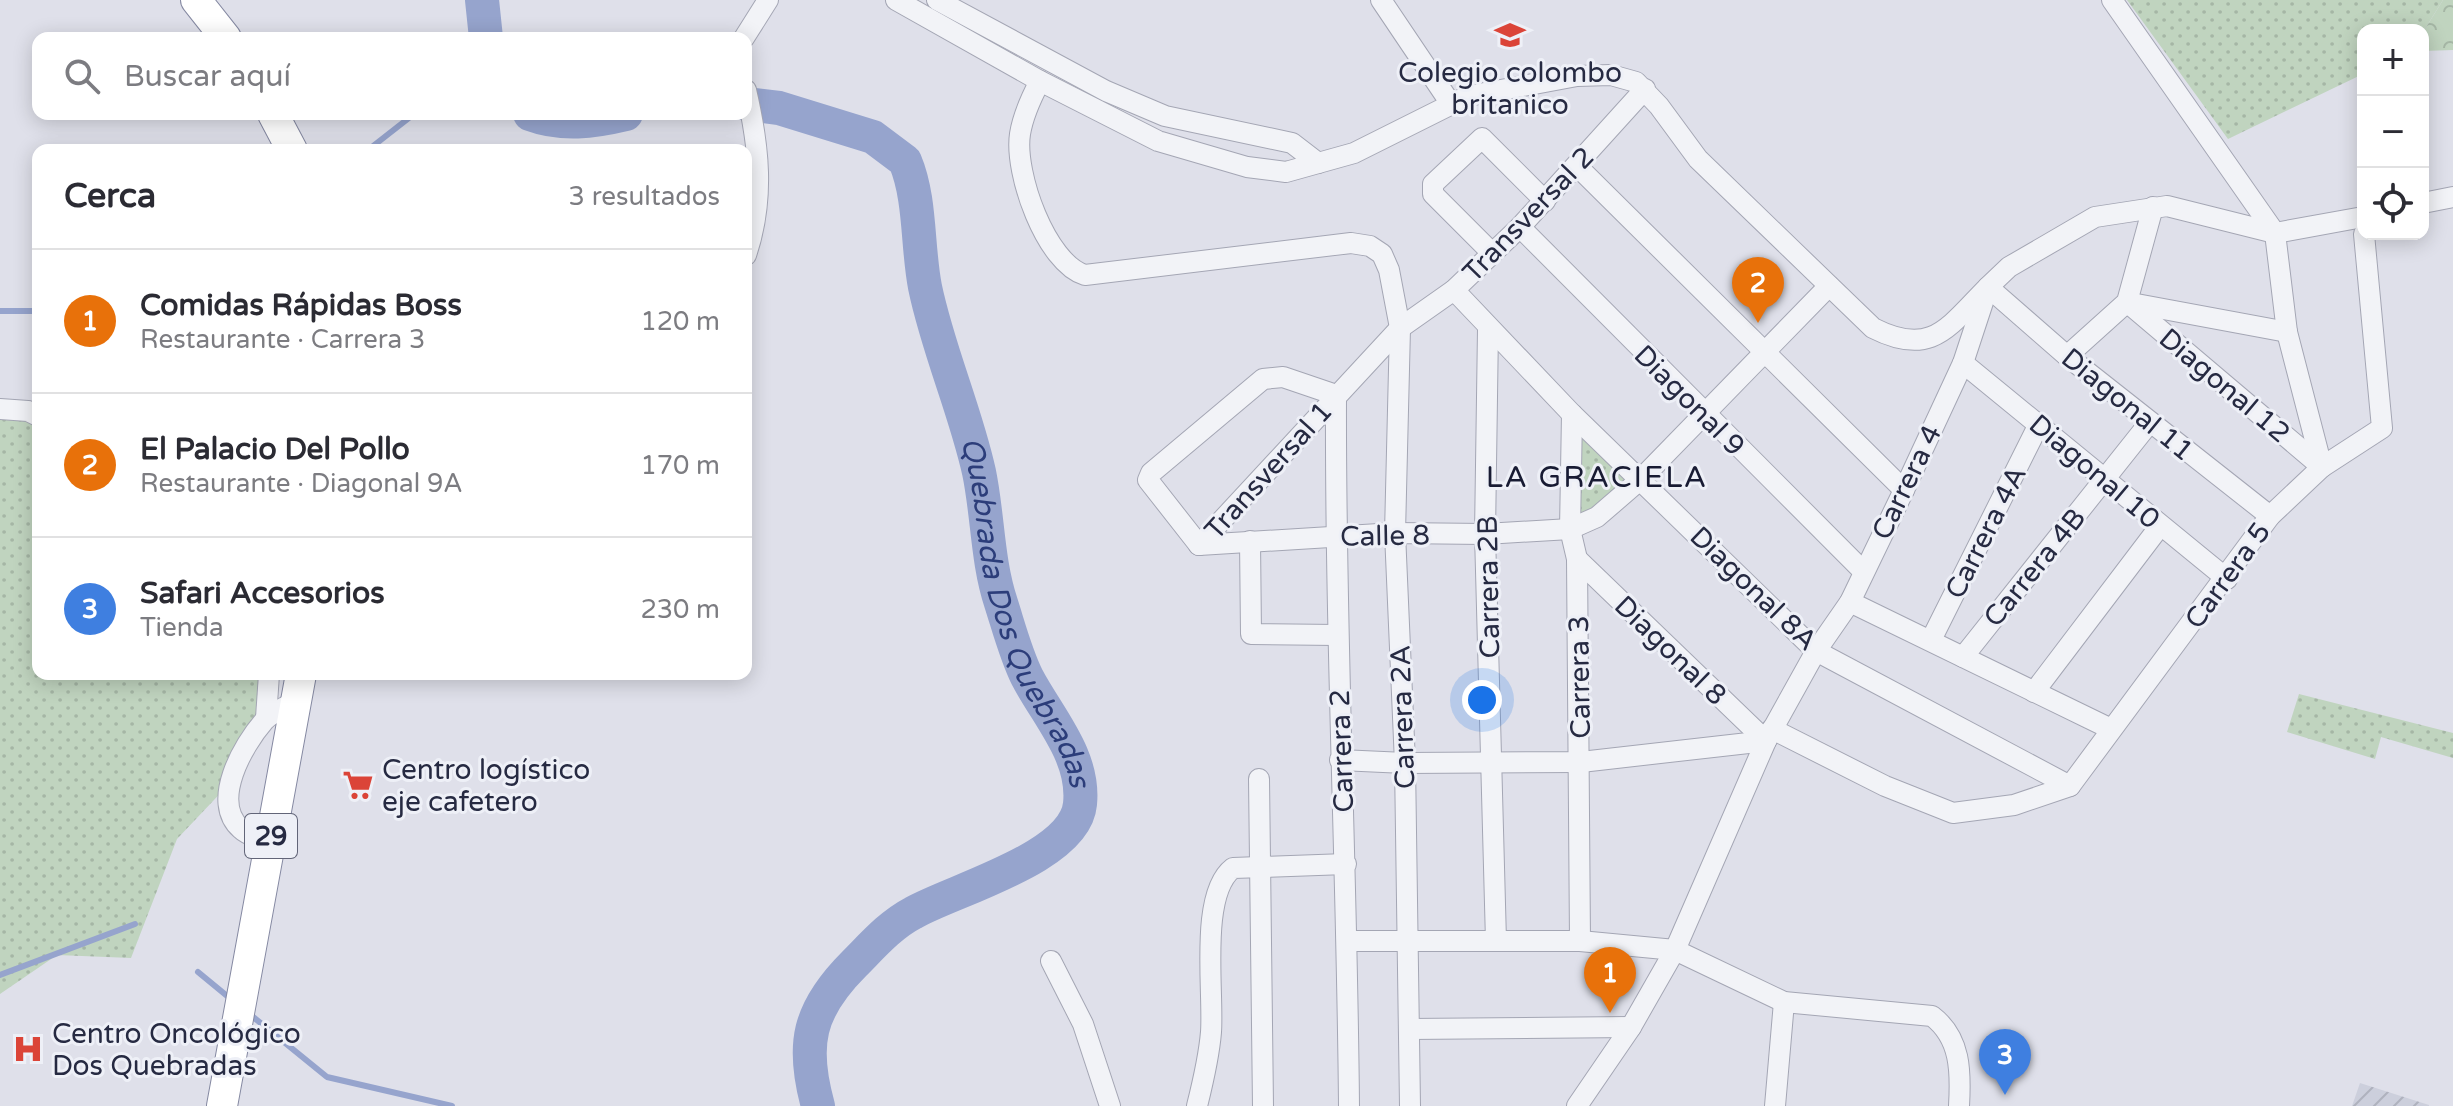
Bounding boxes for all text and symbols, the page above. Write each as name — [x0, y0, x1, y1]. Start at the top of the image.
school or university icon: Colegio colombo britanico — [1493, 18, 1527, 52]
map controls — [2357, 24, 2429, 240]
button: + — [2357, 24, 2429, 96]
search box — [32, 32, 752, 120]
icon: search — [60, 54, 104, 98]
place label: Colegio colombo britanico — [1398, 56, 1622, 122]
text: Buscar aquí — [124, 58, 291, 95]
button: − — [2357, 96, 2429, 168]
street label: Transversal 2 — [1456, 140, 1602, 289]
button: locate — [2357, 168, 2429, 240]
text: Cerca — [64, 176, 156, 217]
text: 3 resultados — [569, 181, 720, 212]
pin: 2 — [1732, 257, 1784, 323]
text: Comidas Rápidas Boss — [140, 287, 462, 324]
text: 1 — [82, 306, 98, 337]
text: 120 m — [640, 306, 720, 337]
street label: Diagonal 12 — [2152, 321, 2297, 450]
text: Restaurante · Carrera 3 — [140, 324, 425, 355]
street label: Diagonal 9 — [1627, 338, 1752, 463]
street label: Diagonal 11 — [2054, 341, 2200, 468]
street label: Transversal 1 — [1198, 394, 1340, 547]
street label: Diagonal 10 — [2022, 407, 2167, 536]
street label: Carrera 4 — [1865, 420, 1949, 545]
text: El Palacio Del Pollo — [140, 431, 410, 468]
water label: Quebrada Dos Quebradas — [952, 433, 1099, 793]
text: 2 — [82, 450, 98, 481]
text: 170 m — [640, 450, 720, 481]
district label: LA GRACIELA — [1486, 459, 1708, 496]
street label: Carrera 4A — [1938, 460, 2034, 604]
text: Restaurante · Diagonal 9A — [140, 468, 463, 499]
street label: Carrera 4B — [1977, 501, 2093, 634]
street label: Carrera 2B — [1471, 515, 1507, 659]
street label: Carrera 5 — [2178, 516, 2278, 635]
street label: Calle 8 — [1340, 518, 1430, 554]
street label: Diagonal 8A — [1683, 520, 1824, 658]
text: Safari Accesorios — [140, 575, 385, 612]
street label: Diagonal 8 — [1607, 589, 1733, 713]
text: 3 — [82, 594, 98, 625]
text: 230 m — [640, 594, 720, 625]
text: Tienda — [140, 612, 224, 643]
street label: Carrera 3 — [1562, 615, 1598, 739]
street label: Carrera 2A — [1383, 644, 1423, 790]
your location — [1462, 680, 1502, 720]
street label: Carrera 2 — [1323, 689, 1361, 813]
place label: Centro logístico eje cafetero — [382, 753, 590, 819]
supermarket icon: Centro logístico eje cafetero — [341, 768, 375, 802]
road number: 29 — [245, 814, 297, 858]
pin: 1 — [1584, 947, 1636, 1013]
place label: Centro Oncológico Dos Quebradas — [52, 1017, 301, 1083]
pin: 3 — [1979, 1029, 2031, 1095]
hospital icon: Centro Oncológico Dos Quebradas — [11, 1032, 45, 1066]

